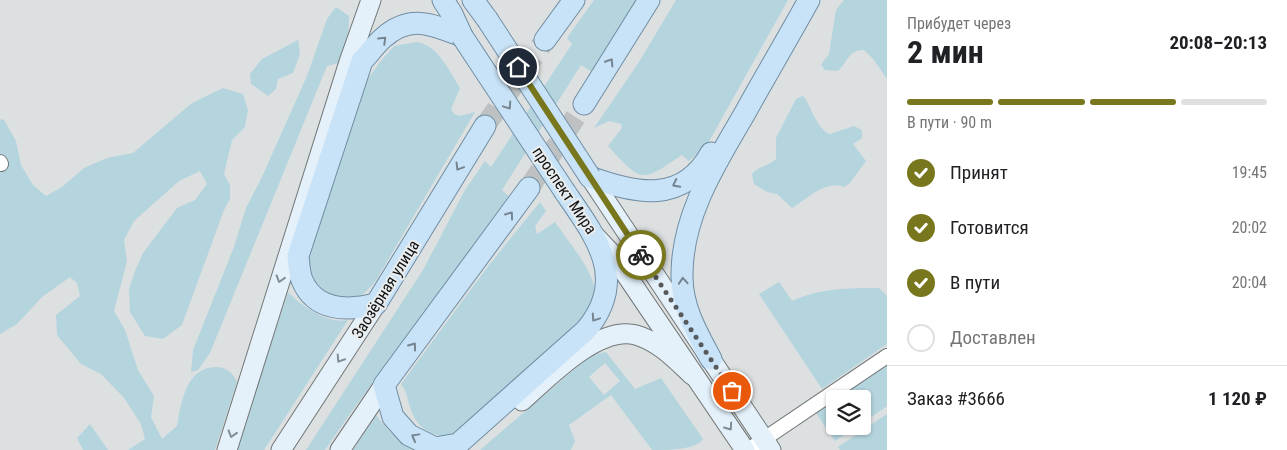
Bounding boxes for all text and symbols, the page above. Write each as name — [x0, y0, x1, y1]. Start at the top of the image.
text: Прибудет через — [907, 14, 1011, 33]
text: 20:08–20:13 — [1169, 31, 1267, 54]
text: 2 мин — [907, 33, 984, 71]
one-way arrow — [377, 37, 386, 46]
pin — [497, 46, 539, 88]
icon: home — [504, 53, 532, 81]
one-way arrow — [604, 59, 614, 68]
one-way arrow — [502, 100, 511, 110]
text: В пути · 90 m — [907, 113, 992, 132]
street label: проспект Мира — [528, 143, 601, 237]
icon: check — [907, 159, 935, 187]
text: Принят — [950, 161, 1008, 184]
one-way arrow — [456, 162, 466, 171]
text: 19:45 — [1232, 163, 1267, 182]
one-way arrow — [672, 178, 681, 188]
one-way arrow — [504, 212, 512, 221]
icon: check — [907, 214, 935, 242]
text: Готовится — [950, 216, 1029, 239]
text: 20:02 — [1232, 218, 1267, 237]
courier — [616, 230, 666, 280]
street label: Заозёрная улица — [348, 237, 423, 342]
icon: bike — [627, 241, 655, 269]
icon: check — [907, 269, 935, 297]
text: В пути — [950, 271, 1000, 294]
text: 20:04 — [1232, 273, 1267, 292]
one-way arrow — [276, 275, 286, 283]
one-way arrow — [677, 277, 688, 285]
one-way arrow — [592, 312, 601, 322]
text: Доставлен — [950, 326, 1036, 349]
one-way arrow — [408, 343, 416, 352]
one-way arrow — [337, 354, 347, 363]
pin — [711, 370, 753, 412]
icon: bag — [718, 377, 746, 405]
text: Заказ #3666 — [907, 387, 1005, 410]
text: 1 120 ₽ — [1208, 387, 1267, 410]
map controls — [826, 390, 871, 435]
button: layers — [826, 390, 871, 435]
one-way arrow — [723, 421, 732, 430]
one-way arrow — [228, 430, 238, 438]
one-way arrow — [411, 434, 420, 444]

